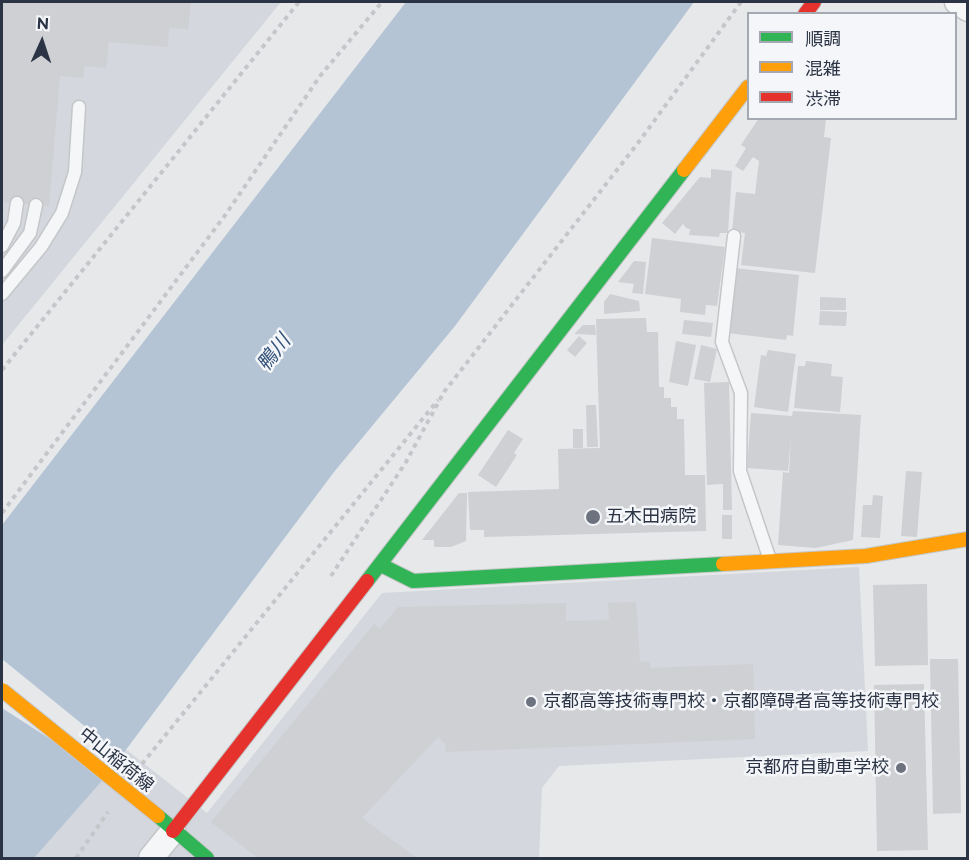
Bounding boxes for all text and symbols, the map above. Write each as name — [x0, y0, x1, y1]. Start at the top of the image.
north arrow — [12, 12, 72, 72]
legend — [747, 12, 957, 120]
text: N — [36, 14, 50, 33]
text: 順調 — [805, 28, 841, 49]
text: 混雑 — [805, 58, 841, 79]
text: 渋滞 — [805, 88, 841, 109]
water label: 鴨川 — [252, 330, 296, 376]
place label: 五木田病院 — [606, 506, 696, 528]
marker: 五木田病院 — [584, 508, 602, 526]
place label: 京都高等技術専門校・京都障碍者高等技術専門校 — [543, 691, 939, 713]
marker: 京都高等技術専門校・京都障碍者高等技術専門校 — [524, 695, 538, 709]
street label: 中山稲荷線 — [74, 723, 158, 797]
place label: 京都府自動車学校 — [745, 757, 889, 779]
marker: 京都府自動車学校 — [894, 761, 908, 775]

